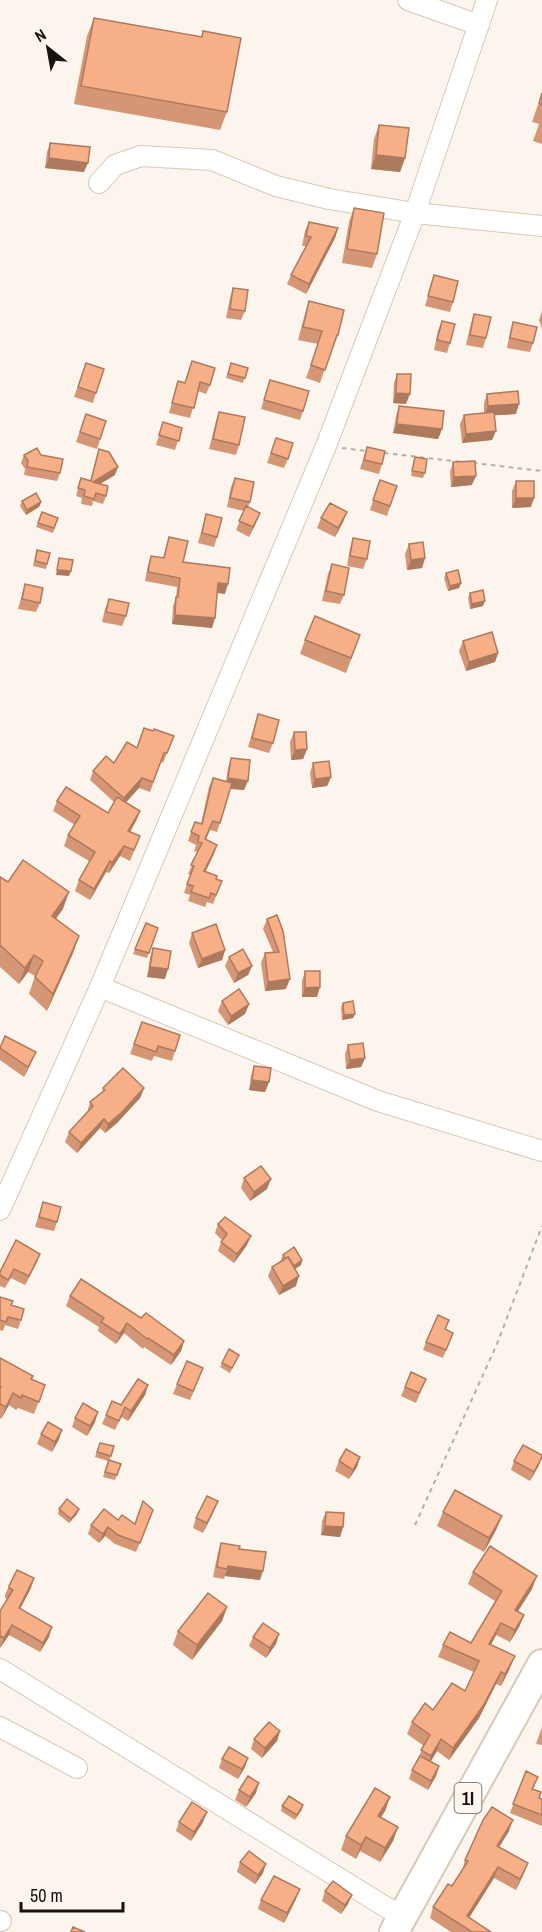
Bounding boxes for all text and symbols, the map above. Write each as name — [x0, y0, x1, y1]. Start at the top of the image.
north arrow — [18, 18, 78, 78]
text: N — [31, 23, 50, 47]
road number: 1I — [454, 1783, 482, 1813]
scale bar — [21, 1875, 123, 1913]
text: 50 m — [30, 1883, 63, 1908]

